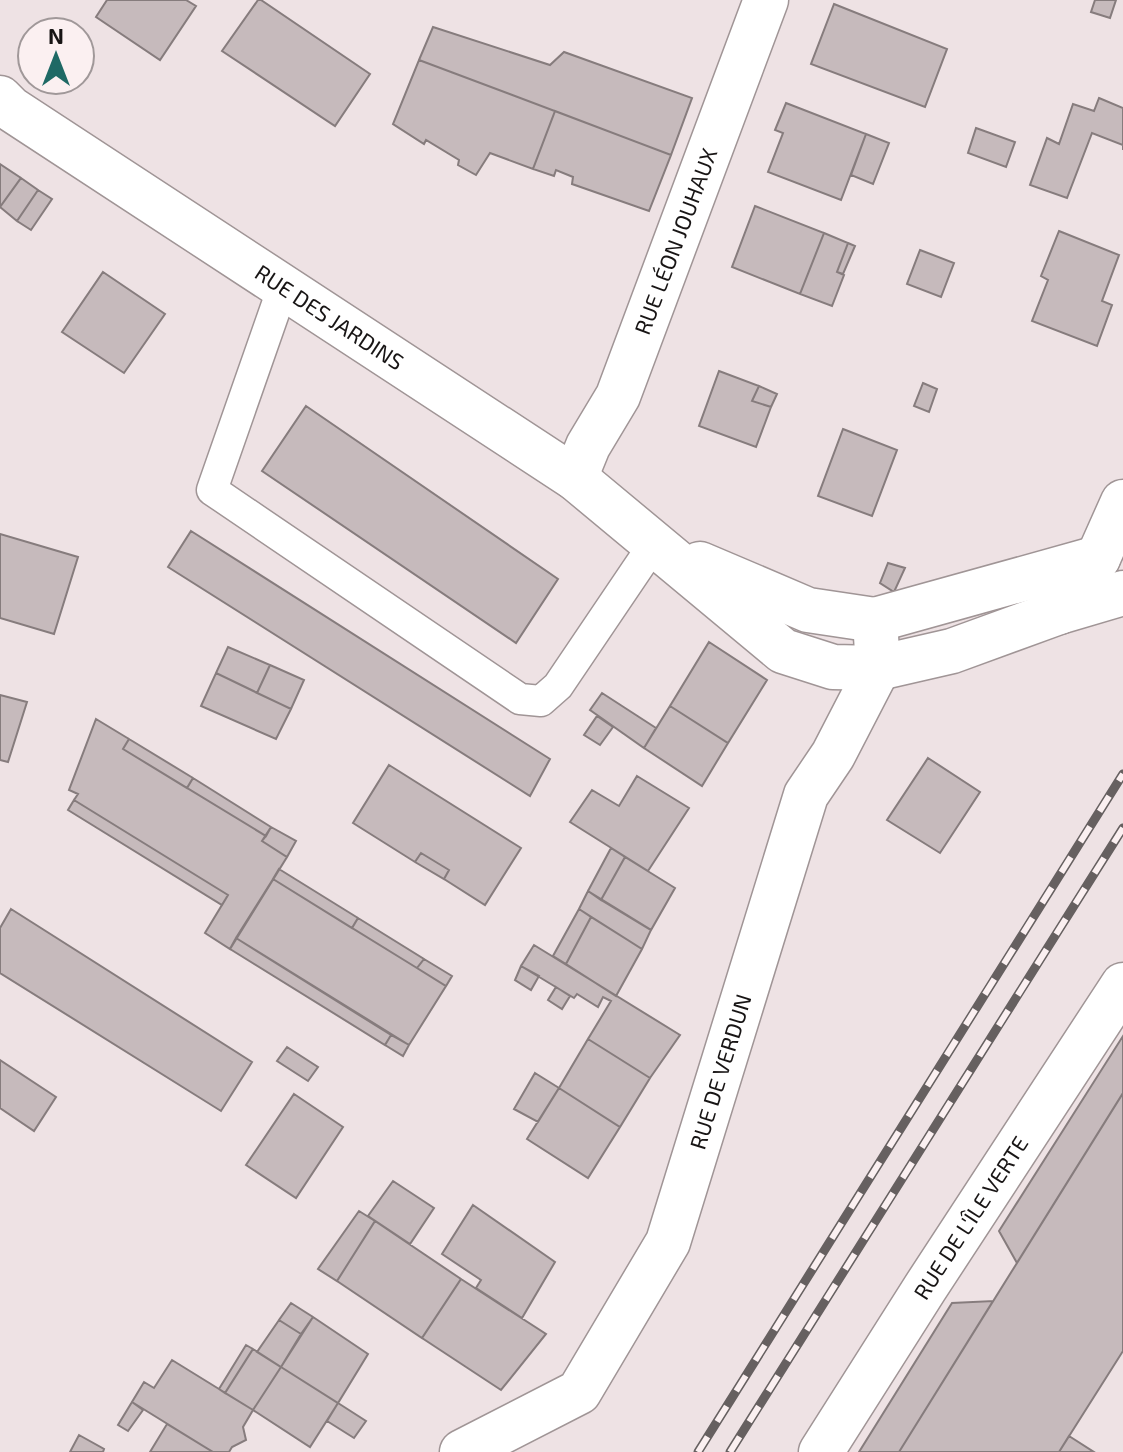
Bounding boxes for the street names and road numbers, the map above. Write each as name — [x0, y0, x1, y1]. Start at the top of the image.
street label: RUE LÉON JOUHAUX — [628, 144, 722, 338]
street label: RUE DES JARDINS — [251, 258, 409, 374]
street label: RUE DE VERDUN — [683, 991, 756, 1152]
street label: RUE DE L'ÎLE VERTE — [907, 1131, 1033, 1304]

